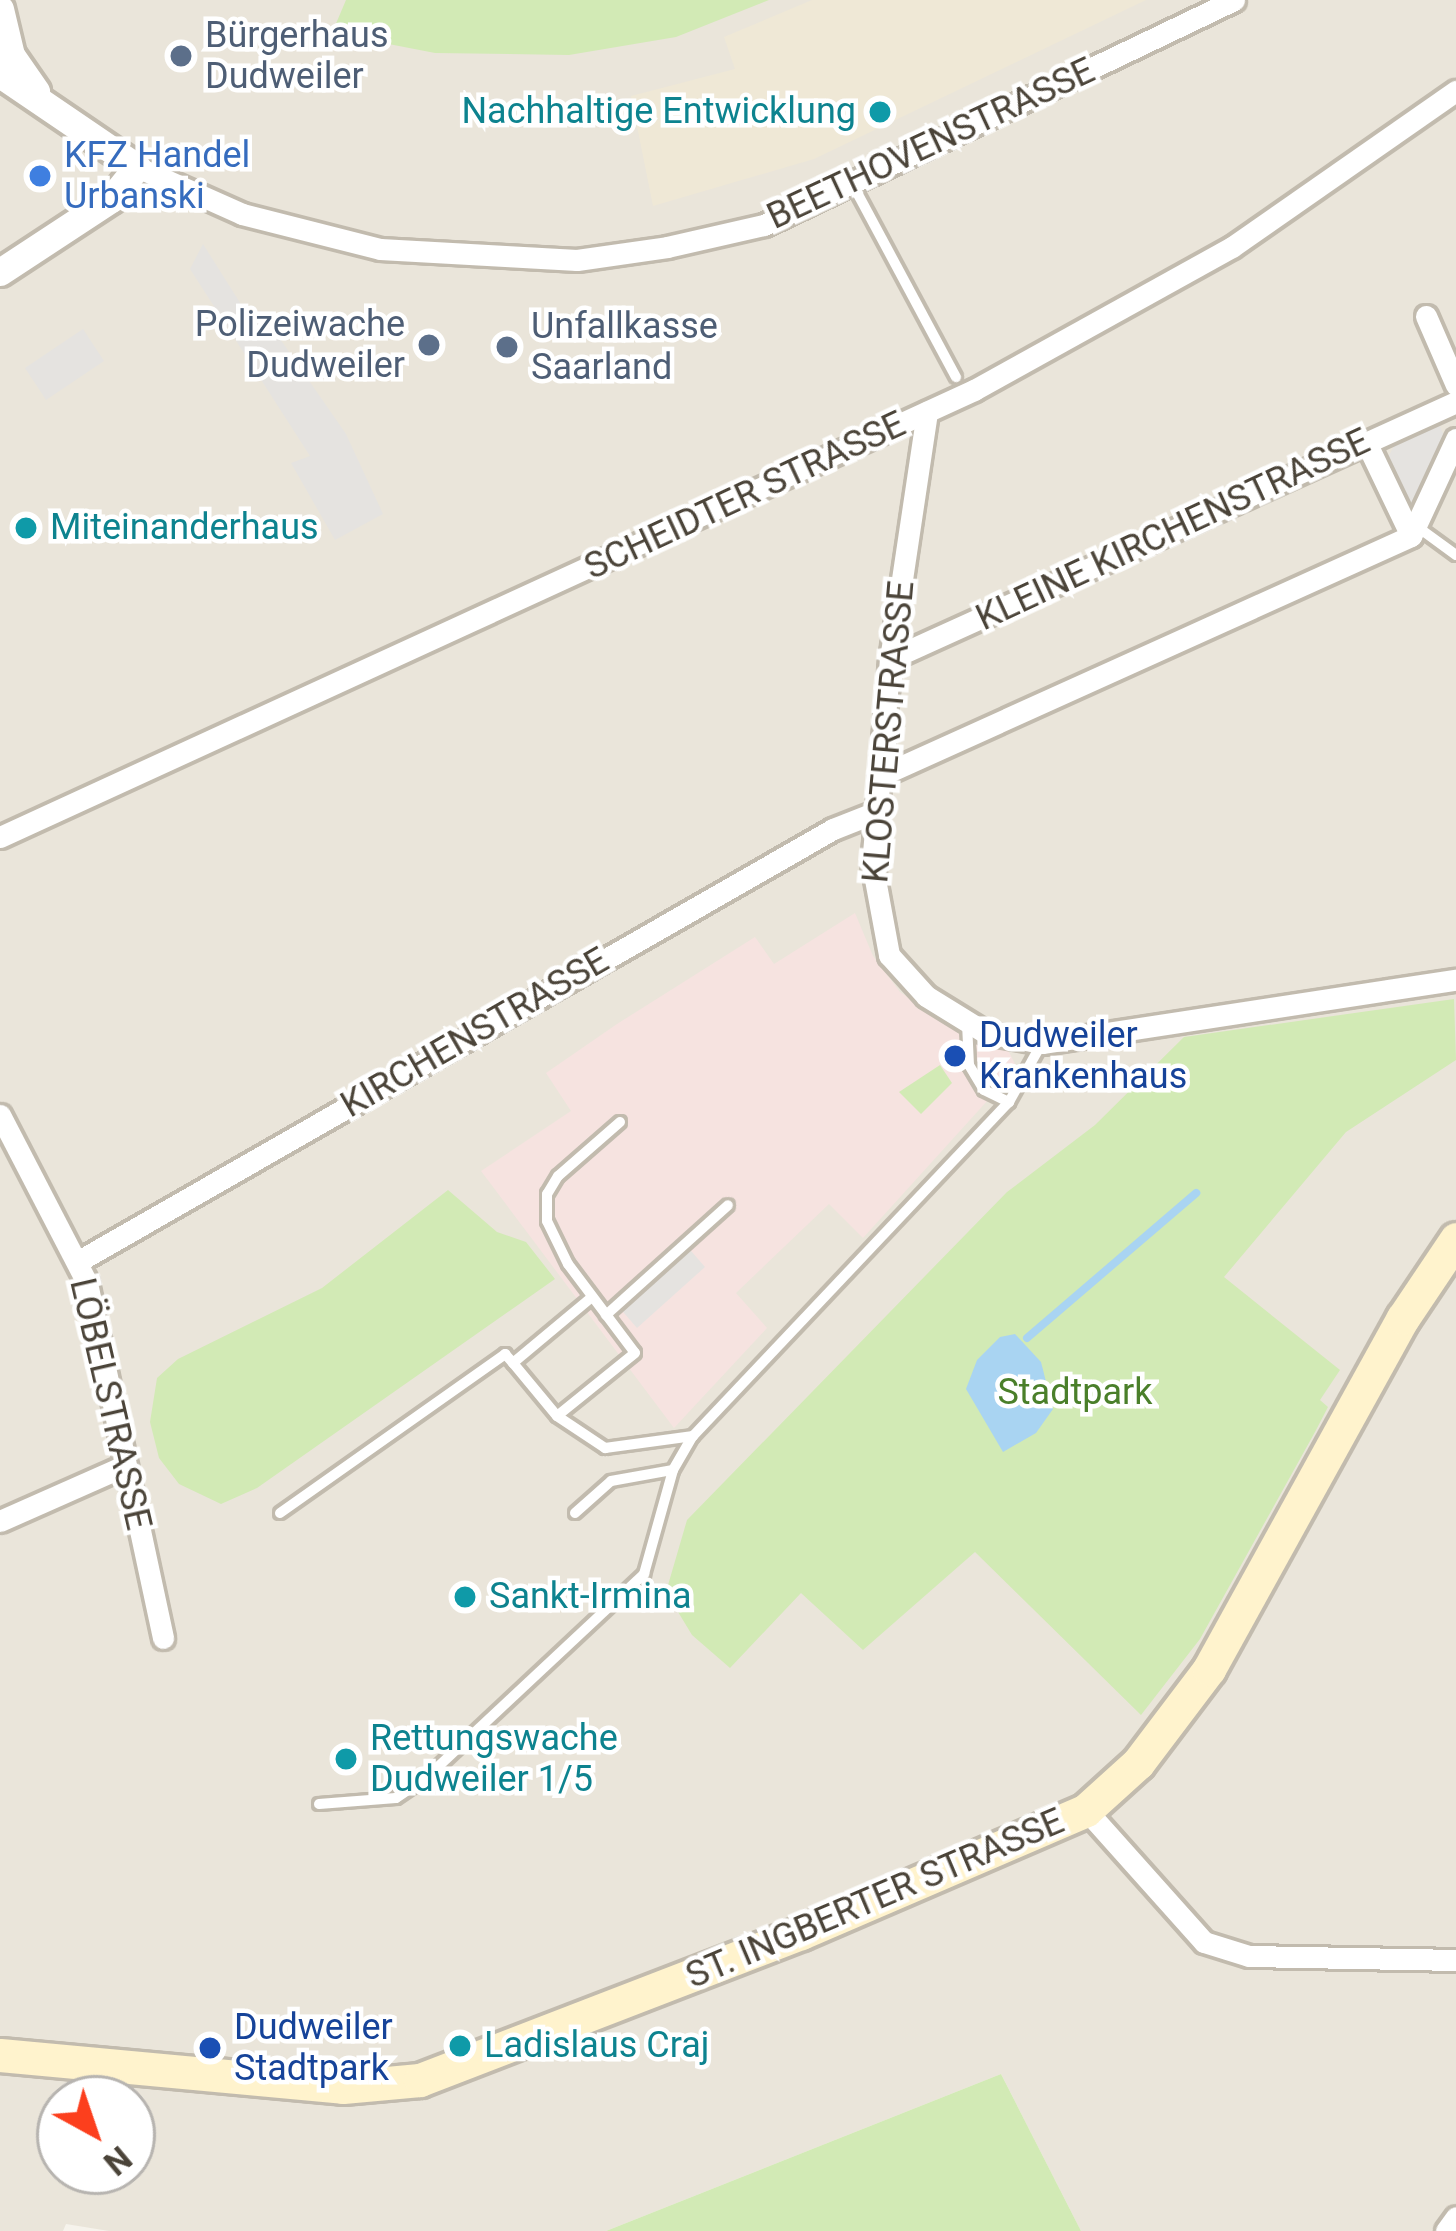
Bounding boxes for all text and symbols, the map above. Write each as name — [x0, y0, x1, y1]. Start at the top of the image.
place label: Bürgerhaus Dudweiler — [205, 13, 388, 98]
marker: Bürgerhaus Dudweiler — [168, 43, 194, 69]
street label: BEETHOVENSTRASSE — [761, 49, 1101, 239]
place label: Nachhaltige Entwicklung — [461, 90, 856, 134]
marker: Nachhaltige Entwicklung — [867, 99, 893, 125]
place label: KFZ Handel Urbanski — [64, 133, 250, 218]
marker: KFZ Handel Urbanski — [27, 163, 53, 189]
place label: Polizeiwache Dudweiler — [195, 302, 405, 387]
place label: Unfallkasse Saarland — [531, 304, 718, 389]
marker: Polizeiwache Dudweiler — [416, 332, 442, 358]
marker: Unfallkasse Saarland — [494, 334, 520, 360]
street label: SCHEIDTER STRASSE — [578, 403, 912, 589]
street label: KLEINE KIRCHENSTRASSE — [970, 420, 1376, 640]
place label: Miteinanderhaus — [50, 506, 319, 550]
marker: Miteinanderhaus — [13, 515, 39, 541]
street label: KLOSTERSTRASSE — [854, 579, 924, 885]
street label: KIRCHENSTRASSE — [334, 939, 616, 1127]
place label: Dudweiler Krankenhaus — [979, 1013, 1187, 1098]
marker: Dudweiler Krankenhaus — [942, 1043, 968, 1069]
street label: LÖBELSTRASSE — [60, 1274, 160, 1534]
park label: Stadtpark — [997, 1371, 1153, 1415]
place label: Sankt-Irmina — [489, 1575, 692, 1619]
marker: Sankt-Irmina — [452, 1584, 478, 1610]
place label: Rettungswache Dudweiler 1/5 — [370, 1716, 618, 1801]
marker: Rettungswache Dudweiler 1/5 — [333, 1746, 359, 1772]
street label: ST. INGBERTER STRASSE — [680, 1800, 1070, 1998]
place label: Dudweiler Stadtpark — [234, 2005, 393, 2090]
place label: Ladislaus Craj — [484, 2024, 709, 2068]
marker: Ladislaus Craj — [447, 2033, 473, 2059]
marker: Dudweiler Stadtpark — [197, 2035, 223, 2061]
north arrow — [36, 2075, 156, 2195]
text: N — [96, 2138, 139, 2183]

